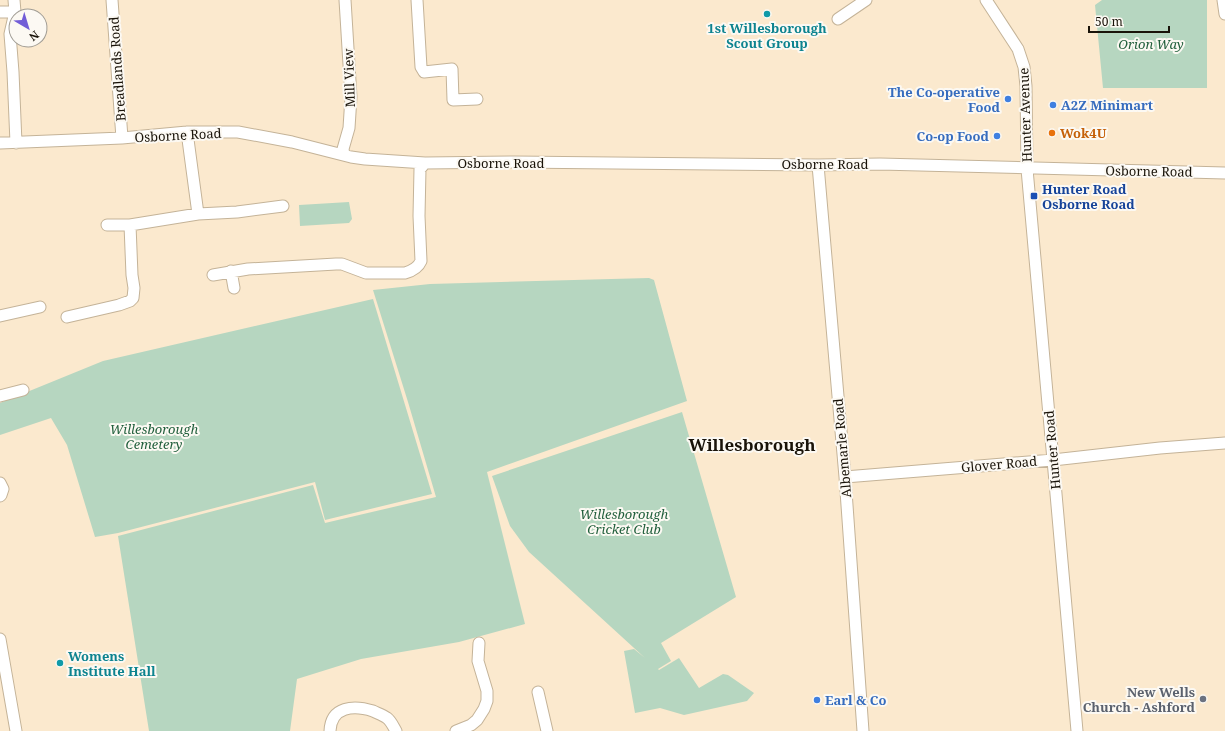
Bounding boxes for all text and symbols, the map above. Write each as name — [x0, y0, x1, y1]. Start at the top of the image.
north arrow — [8, 8, 48, 48]
scale bar — [1089, 8, 1169, 34]
marker: 1st Willesborough Scout Group — [762, 9, 772, 19]
text: 50 m — [1095, 13, 1123, 30]
street label: Breadlands Road — [104, 16, 130, 122]
place label: 1st Willesborough Scout Group — [707, 19, 827, 52]
text: N — [26, 28, 42, 45]
park label: Orion Way — [1118, 35, 1184, 53]
street label: Mill View — [339, 47, 359, 108]
street label: Hunter Avenue — [1014, 67, 1036, 163]
place label: The Co-operative Food — [888, 83, 1001, 116]
marker: The Co-operative Food — [1003, 94, 1013, 104]
place label: A2Z Minimart — [1061, 96, 1153, 114]
marker: A2Z Minimart — [1048, 100, 1058, 110]
street label: Osborne Road — [134, 124, 222, 146]
place label: Wok4U — [1060, 124, 1107, 142]
place label: Co-op Food — [917, 127, 990, 145]
marker: Wok4U — [1047, 128, 1057, 138]
marker: Co-op Food — [992, 131, 1002, 141]
street label: Osborne Road — [457, 154, 545, 172]
street label: Osborne Road — [781, 155, 869, 173]
street label: Osborne Road — [1105, 161, 1193, 181]
place label: Hunter Road Osborne Road — [1042, 180, 1135, 213]
marker: Hunter Road Osborne Road — [1029, 191, 1039, 201]
street label: Albemarle Road — [829, 398, 855, 498]
street label: Hunter Road — [1040, 410, 1064, 490]
park label: Willesborough Cemetery — [110, 420, 199, 453]
district label: Willesborough — [689, 433, 816, 456]
street label: Glover Road — [960, 452, 1038, 476]
park label: Willesborough Cricket Club — [580, 505, 669, 538]
place label: Womens Institute Hall — [68, 647, 156, 680]
marker: Womens Institute Hall — [55, 658, 65, 668]
place label: New Wells Church - Ashford — [1083, 683, 1196, 716]
place label: Earl & Co — [825, 691, 887, 709]
marker: New Wells Church - Ashford — [1198, 694, 1208, 704]
marker: Earl & Co — [812, 695, 822, 705]

